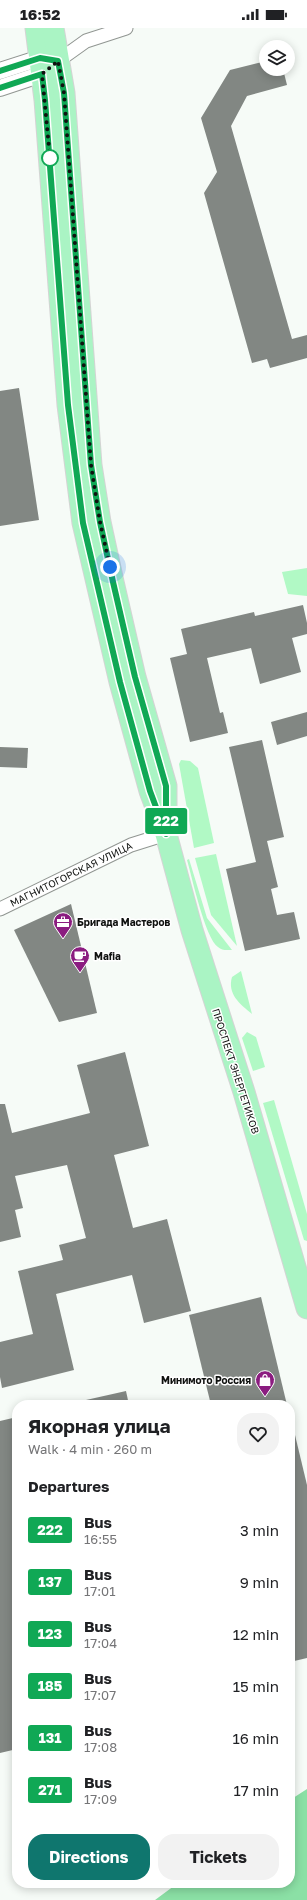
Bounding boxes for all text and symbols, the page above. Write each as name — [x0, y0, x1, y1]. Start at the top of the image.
text: 16:52 — [20, 5, 60, 23]
map controls — [259, 40, 295, 76]
button: layers — [259, 40, 295, 76]
unlabelled marker — [41, 149, 59, 167]
your location — [100, 557, 120, 577]
line badge: 222 — [143, 808, 189, 834]
text: 222 — [153, 812, 179, 829]
street label: МАГНИТОГОРСКАЯ УЛИЦА — [8, 839, 134, 909]
office icon: Бригада Мастеров — [52, 911, 74, 939]
place label: Бригада Мастеров — [77, 916, 170, 928]
cafe icon: Mafia — [69, 945, 91, 973]
place label: Mafia — [94, 950, 121, 962]
street label: ПРОСПЕКТ ЭНЕРГЕТИКОВ — [210, 1007, 262, 1135]
shop icon: Минимото Россия — [254, 1369, 276, 1397]
place label: Минимото Россия — [161, 1374, 251, 1386]
button: heart — [237, 1413, 279, 1455]
text: Якорная улица — [28, 1414, 171, 1437]
text: Walk · 4 min · 260 m — [28, 1441, 152, 1457]
text: Departures — [28, 1477, 109, 1495]
text: Bus — [84, 1513, 112, 1531]
text: 222 — [37, 1521, 63, 1538]
text: 3 min — [240, 1521, 279, 1539]
text: 16:55 — [84, 1531, 117, 1547]
text: Bus — [84, 1565, 112, 1583]
text: 137 — [38, 1573, 62, 1590]
text: 9 min — [240, 1573, 279, 1591]
text: 17:01 — [84, 1583, 115, 1599]
text: Bus — [84, 1617, 112, 1635]
text: 123 — [38, 1625, 62, 1642]
text: 12 min — [233, 1625, 279, 1643]
text: 17:04 — [84, 1635, 117, 1651]
text: Bus — [84, 1669, 112, 1687]
text: 185 — [38, 1677, 62, 1694]
text: 15 min — [233, 1677, 279, 1695]
text: 17:07 — [84, 1687, 116, 1703]
text: Bus — [84, 1721, 112, 1739]
text: 131 — [39, 1729, 61, 1746]
text: 16 min — [232, 1729, 279, 1747]
text: 17:08 — [84, 1739, 117, 1755]
text: Bus — [84, 1773, 112, 1791]
text: 271 — [38, 1781, 62, 1798]
text: 17 min — [234, 1781, 279, 1799]
text: 17:09 — [84, 1791, 117, 1807]
button: Directions — [28, 1834, 150, 1880]
button: Tickets — [158, 1834, 279, 1880]

